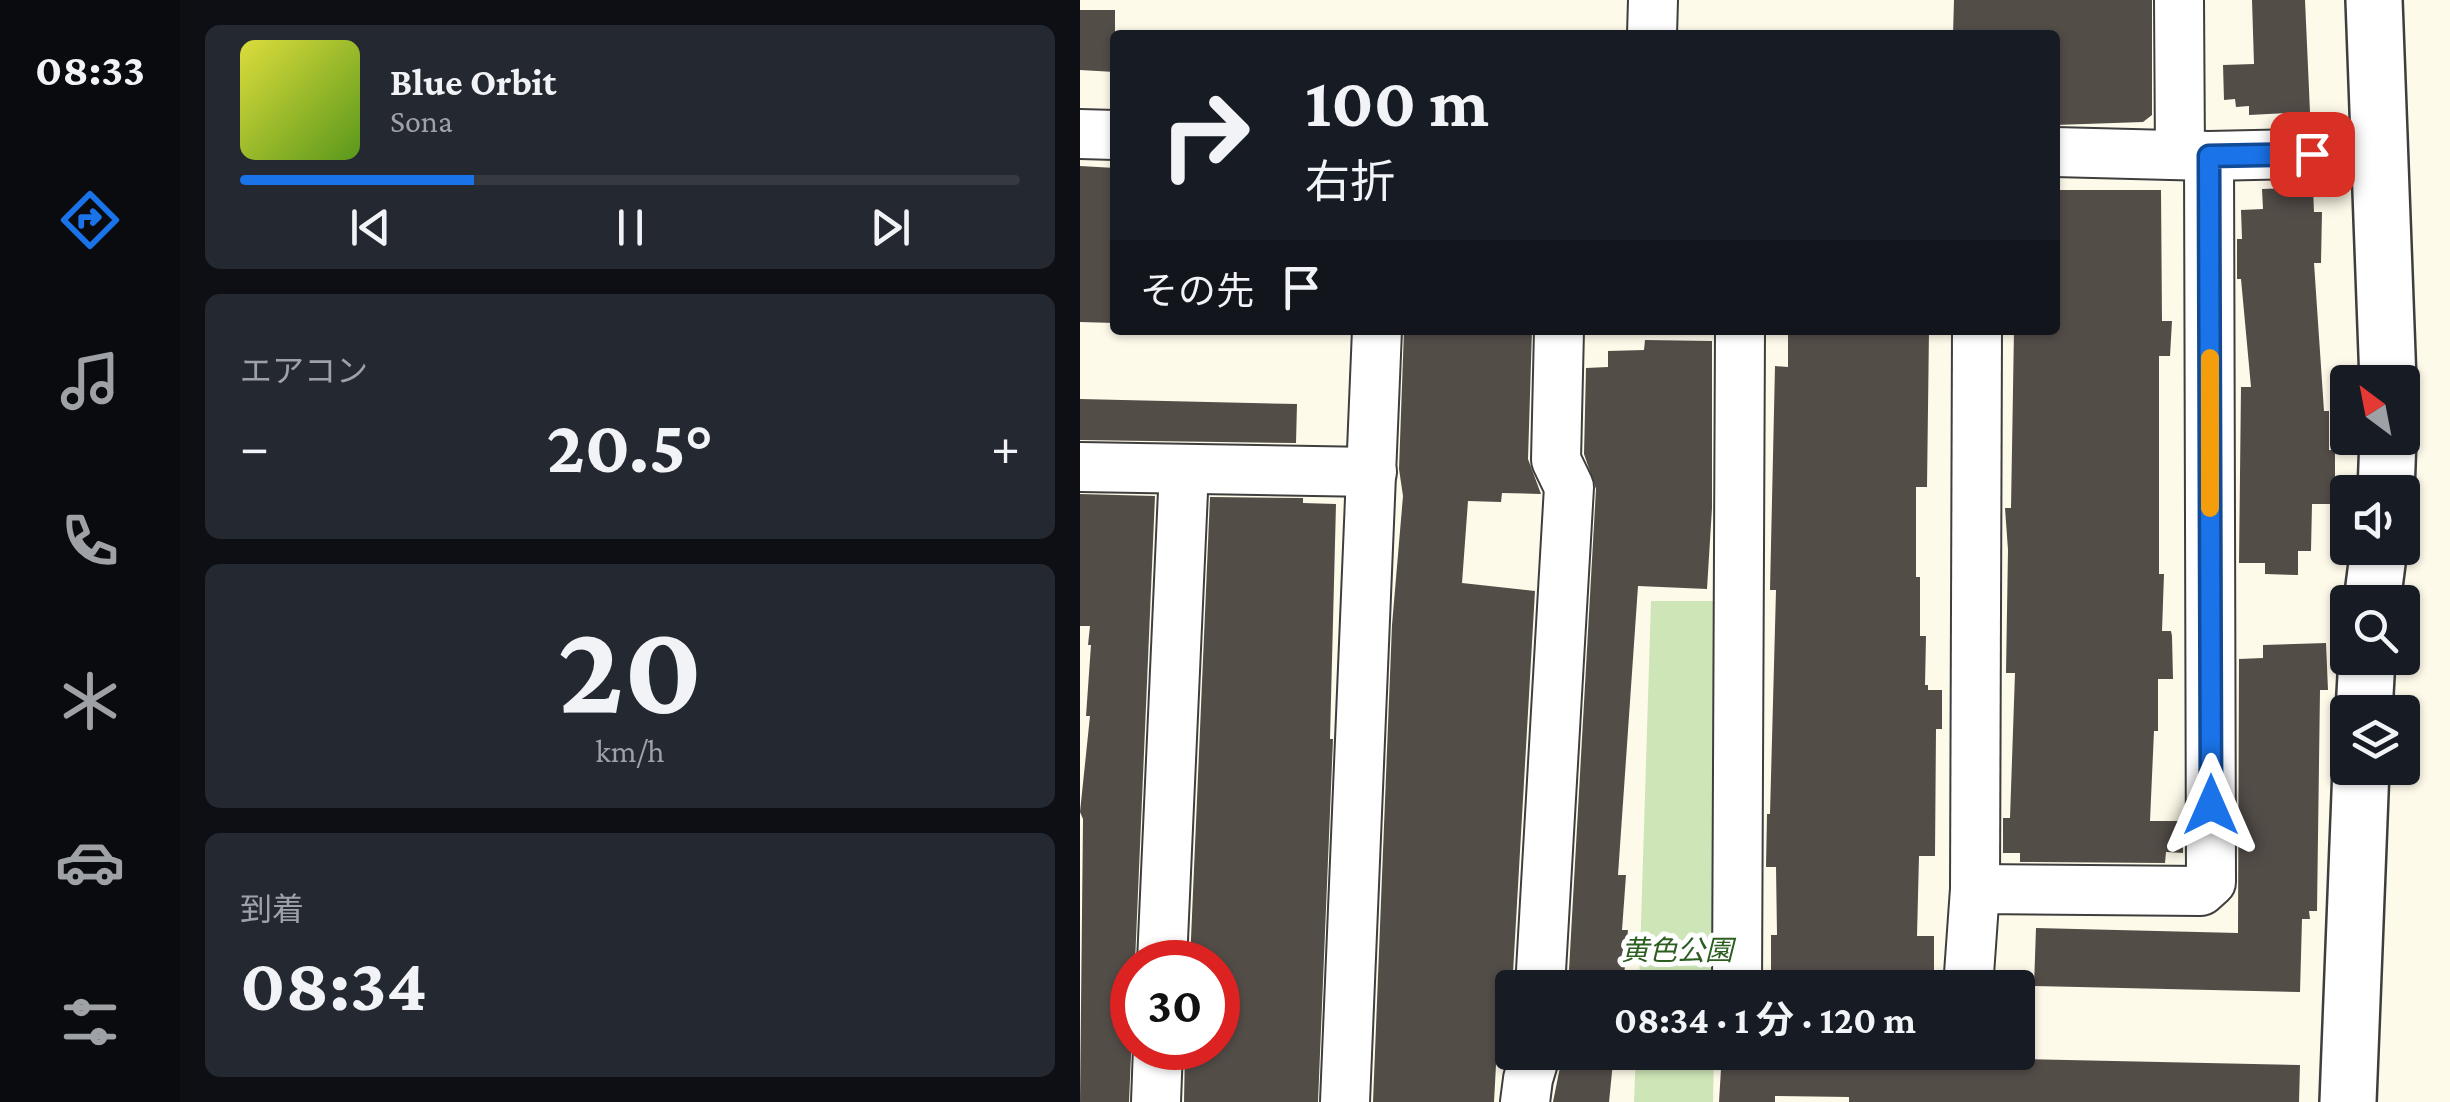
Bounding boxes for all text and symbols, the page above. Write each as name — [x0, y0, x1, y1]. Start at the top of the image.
text: 08:33 — [35, 45, 145, 95]
text: Blue Orbit — [390, 61, 557, 103]
text: 100 m — [1305, 63, 1489, 141]
icon: right — [1140, 70, 1270, 200]
text: Sona — [390, 103, 453, 139]
pin — [2270, 112, 2355, 197]
icon: arrive — [2285, 127, 2340, 182]
text: 右折 — [1305, 157, 1395, 207]
icon: directions — [55, 185, 125, 255]
icon: previous — [343, 200, 398, 255]
icon: pause — [603, 200, 658, 255]
icon: next — [863, 200, 918, 255]
icon: arrive — [1274, 260, 1329, 315]
text: その先 — [1140, 270, 1254, 312]
icon: music — [55, 346, 125, 416]
text: エアコン — [240, 353, 368, 389]
north arrow — [2330, 365, 2420, 455]
map controls — [2330, 365, 2420, 785]
text: 20.5° — [546, 405, 714, 488]
text: − — [240, 416, 269, 477]
text: + — [991, 416, 1020, 477]
button: sound — [2330, 475, 2420, 565]
icon: phone — [55, 506, 125, 576]
button: search — [2330, 585, 2420, 675]
text: 20 — [557, 595, 703, 740]
icon: climate — [55, 666, 125, 736]
button: layers — [2330, 695, 2420, 785]
text: km/h — [596, 733, 665, 769]
position arrow — [2159, 753, 2263, 857]
icon: car — [55, 827, 125, 897]
text: 到着 — [240, 891, 304, 927]
park label: 黄色公園 — [1621, 935, 1737, 966]
speed limit sign: 30 — [1110, 940, 1240, 1070]
text: 08:34 — [240, 943, 427, 1026]
icon: filters — [55, 987, 125, 1057]
text: 08:34 · 1 分 · 120 m — [1614, 999, 1916, 1041]

